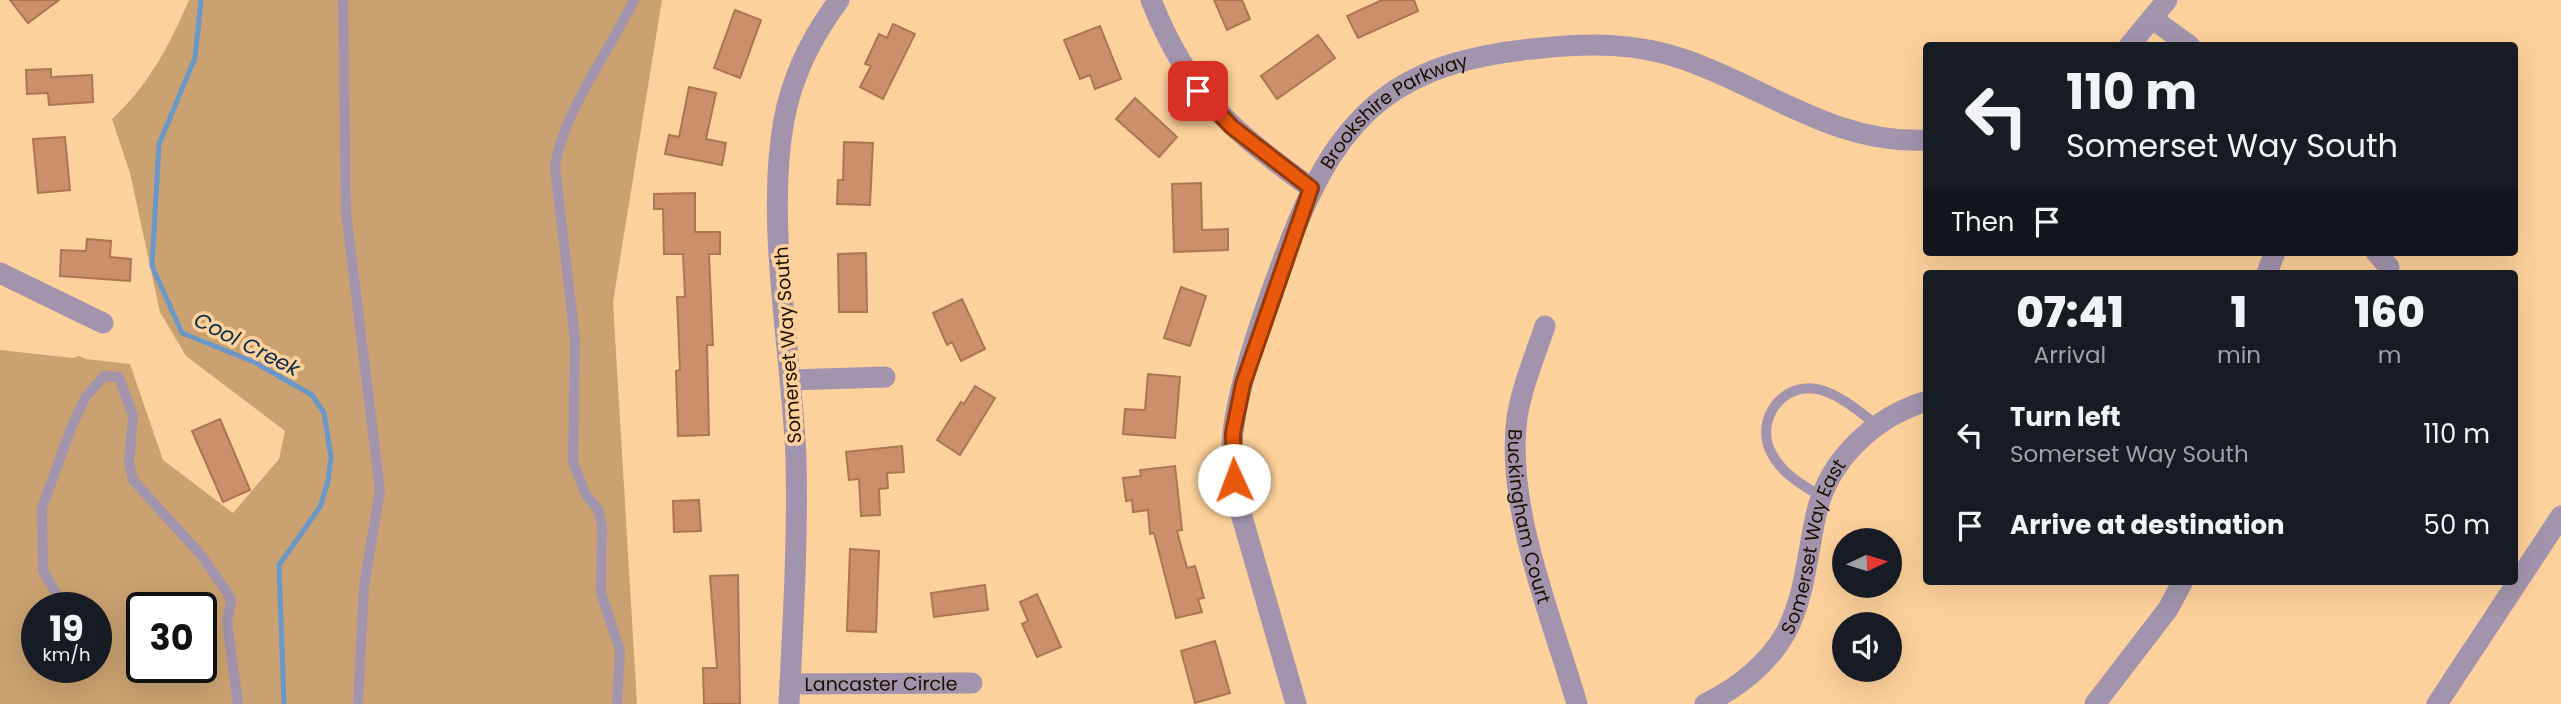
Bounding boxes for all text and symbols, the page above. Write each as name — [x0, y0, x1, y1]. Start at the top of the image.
street label: Brookshire Parkway — [1313, 47, 1471, 174]
text: 110 m — [2066, 58, 2197, 126]
pin — [1168, 61, 1228, 121]
icon: left — [1951, 70, 2042, 161]
icon: arrive — [1179, 72, 1217, 110]
text: Somerset Way South — [2066, 123, 2398, 168]
icon: arrive — [2028, 203, 2066, 241]
text: Then — [1951, 204, 2014, 240]
street label: Somerset Way South — [768, 246, 808, 444]
text: 07:41 — [2016, 283, 2124, 342]
text: 1 — [2231, 283, 2247, 342]
text: 160 — [2354, 283, 2425, 342]
water label: Cool Creek — [189, 305, 306, 384]
text: Arrival — [2034, 339, 2106, 371]
text: min — [2217, 339, 2261, 371]
text: m — [2378, 339, 2401, 371]
text: Turn left — [2010, 399, 2121, 435]
icon: left — [1951, 416, 1989, 454]
text: 110 m — [2423, 416, 2490, 452]
street label: Buckingham Court — [1502, 428, 1558, 607]
text: Somerset Way South — [2010, 438, 2249, 470]
position arrow — [1197, 443, 1271, 517]
street label: Somerset Way East — [1774, 453, 1852, 639]
icon: arrive — [1951, 507, 1989, 545]
text: Arrive at destination — [2010, 507, 2285, 543]
text: 50 m — [2424, 507, 2490, 543]
north arrow — [1832, 528, 1902, 598]
map controls — [1832, 528, 1902, 682]
speed limit sign: 30 — [126, 592, 217, 683]
text: 19 — [49, 604, 84, 653]
button: sound — [1832, 612, 1902, 682]
text: km/h — [43, 642, 90, 667]
street label: Lancaster Circle — [804, 670, 958, 697]

